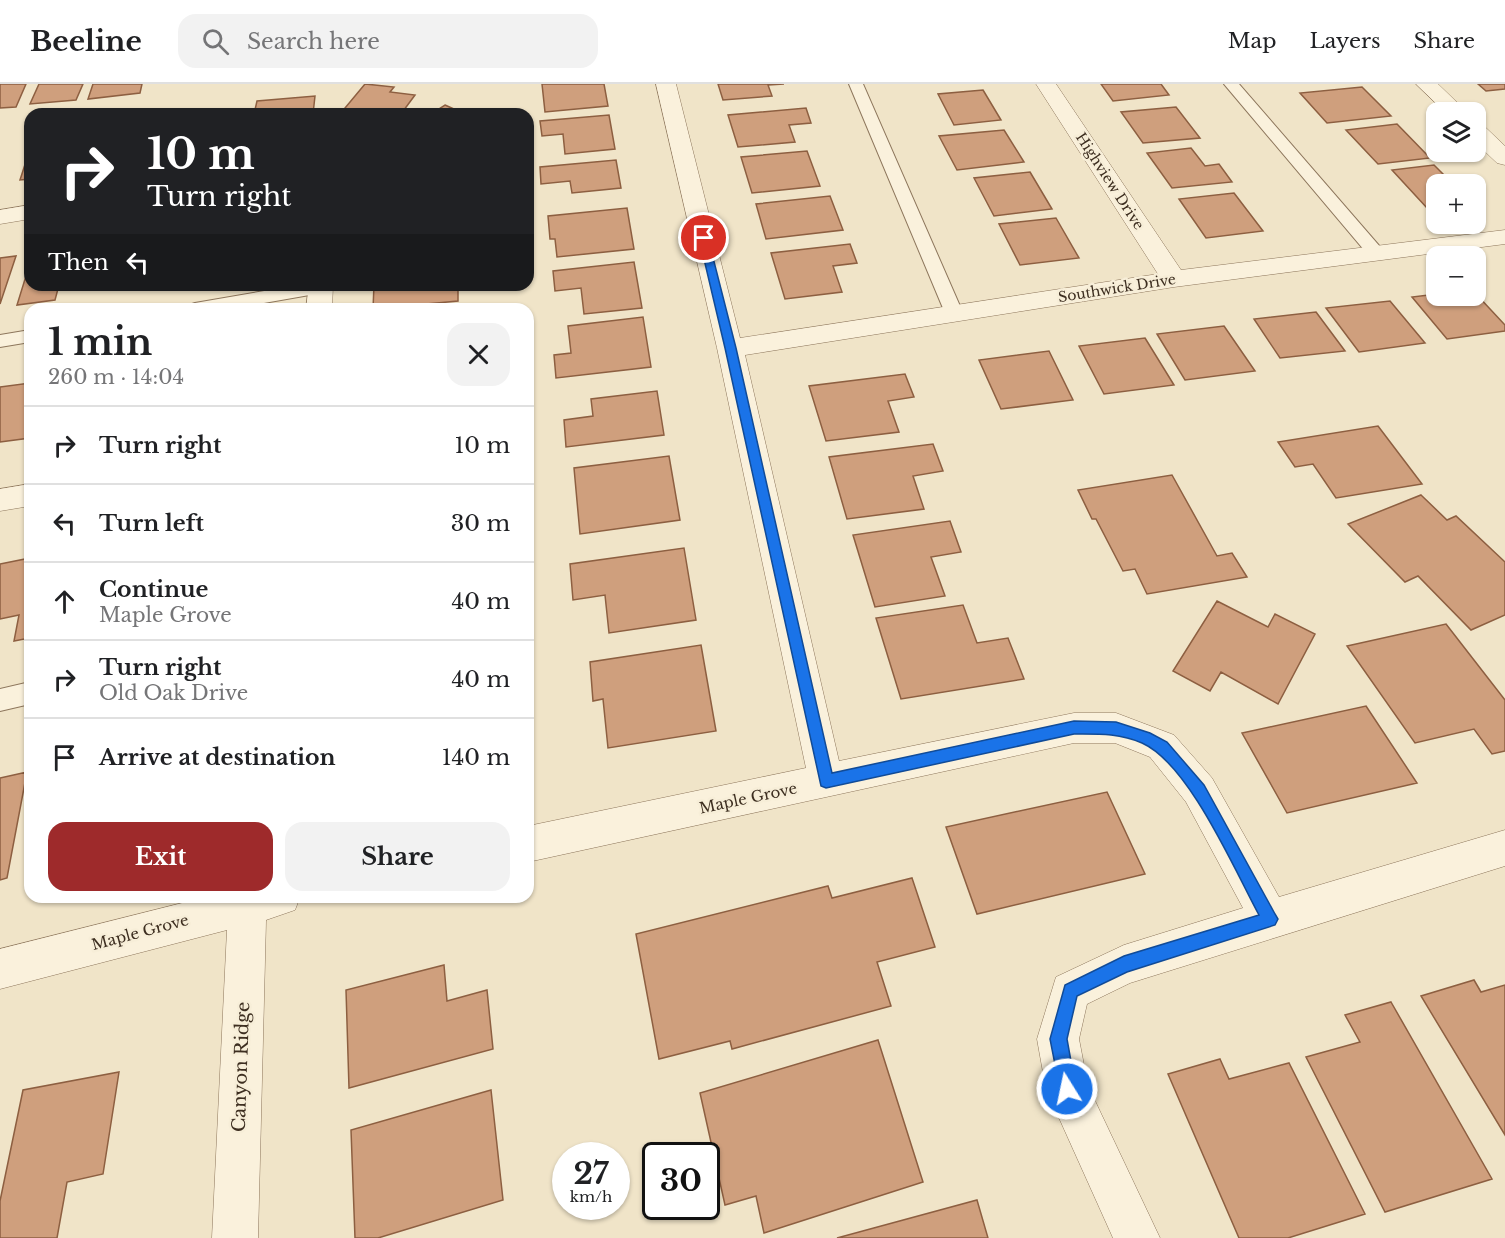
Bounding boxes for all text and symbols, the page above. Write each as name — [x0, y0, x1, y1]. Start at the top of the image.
search box — [178, 14, 598, 68]
text: Beeline — [30, 24, 142, 59]
icon: search — [199, 25, 232, 58]
text: Search here — [247, 28, 380, 55]
text: Map — [1228, 28, 1277, 54]
text: Layers — [1310, 28, 1381, 54]
text: Share — [1414, 28, 1475, 54]
map controls — [1426, 102, 1486, 306]
button: layers — [1426, 102, 1486, 162]
text: 10 m — [147, 128, 255, 180]
street label: Highview Drive — [1072, 129, 1148, 233]
icon: right — [48, 132, 126, 210]
button: + — [1426, 174, 1486, 234]
text: Turn right — [147, 180, 291, 213]
pin — [678, 212, 729, 263]
icon: arrive — [687, 221, 720, 254]
icon: left — [121, 246, 154, 279]
button: − — [1426, 246, 1486, 306]
text: Then — [48, 249, 109, 276]
street label: Southwick Drive — [1057, 270, 1177, 306]
text: 1 min — [48, 320, 152, 365]
button: close — [447, 323, 510, 386]
text: 260 m · 14:04 — [48, 365, 184, 389]
icon: right — [48, 429, 81, 462]
text: Turn right — [99, 432, 221, 459]
text: 10 m — [455, 432, 510, 459]
icon: left — [48, 507, 81, 540]
text: Turn left — [99, 510, 204, 537]
text: 30 m — [451, 510, 510, 537]
text: Continue — [99, 576, 208, 603]
icon: ahead — [48, 585, 81, 618]
text: 40 m — [452, 588, 510, 615]
text: Maple Grove — [99, 603, 232, 627]
text: Turn right — [99, 654, 221, 681]
icon: right — [48, 663, 81, 696]
text: 40 m — [452, 666, 510, 693]
text: Old Oak Drive — [99, 681, 248, 705]
icon: arrive — [48, 741, 81, 774]
text: Arrive at destination — [99, 744, 336, 771]
text: 140 m — [442, 744, 510, 771]
street label: Maple Grove — [697, 778, 799, 818]
button: Exit — [48, 822, 273, 891]
button: Share — [285, 822, 510, 891]
street label: Maple Grove — [89, 910, 191, 954]
street label: Canyon Ridge — [228, 1001, 254, 1133]
position arrow — [1035, 1057, 1099, 1121]
speed limit sign: 30 — [642, 1142, 720, 1220]
text: 27 — [573, 1155, 609, 1192]
text: km/h — [570, 1187, 612, 1206]

